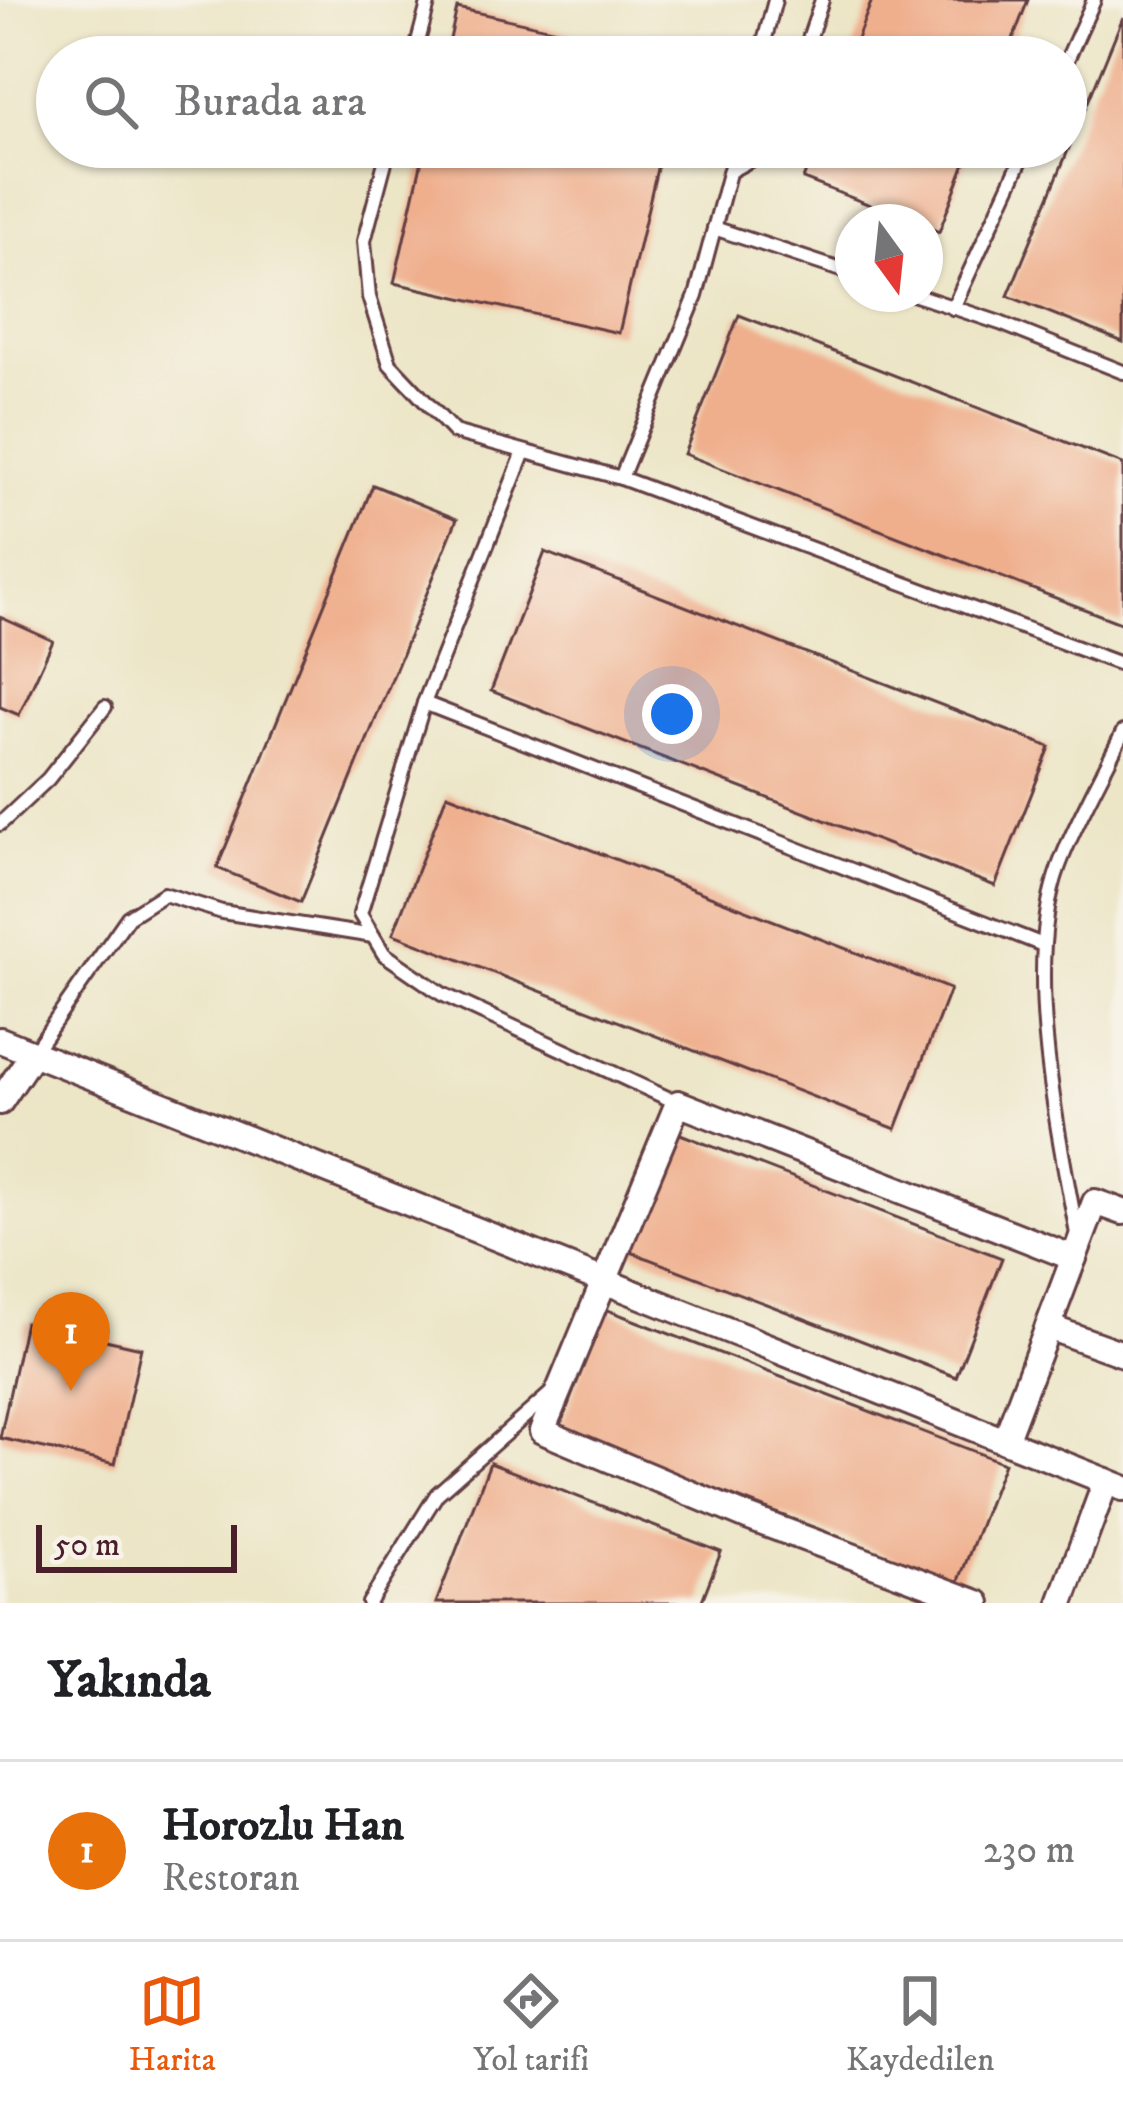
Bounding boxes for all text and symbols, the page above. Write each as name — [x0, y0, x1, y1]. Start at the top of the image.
search box — [36, 36, 1087, 168]
icon: search — [78, 69, 144, 135]
text: Burada ara — [174, 74, 366, 130]
north arrow — [835, 204, 943, 312]
your location — [642, 684, 702, 744]
pin: 1 — [32, 1292, 110, 1391]
scale bar — [36, 1519, 237, 1572]
text: 50 m — [54, 1525, 120, 1566]
text: Yakında — [48, 1649, 211, 1713]
text: Horozlu Han — [162, 1798, 404, 1854]
text: 1 — [80, 1826, 94, 1875]
text: 230 m — [983, 1826, 1075, 1875]
text: Restoran — [162, 1854, 300, 1903]
tab: Harita — [129, 1968, 216, 2081]
tab: Yol tarifi — [473, 1968, 589, 2081]
tab: Kaydedilen — [846, 1968, 994, 2081]

